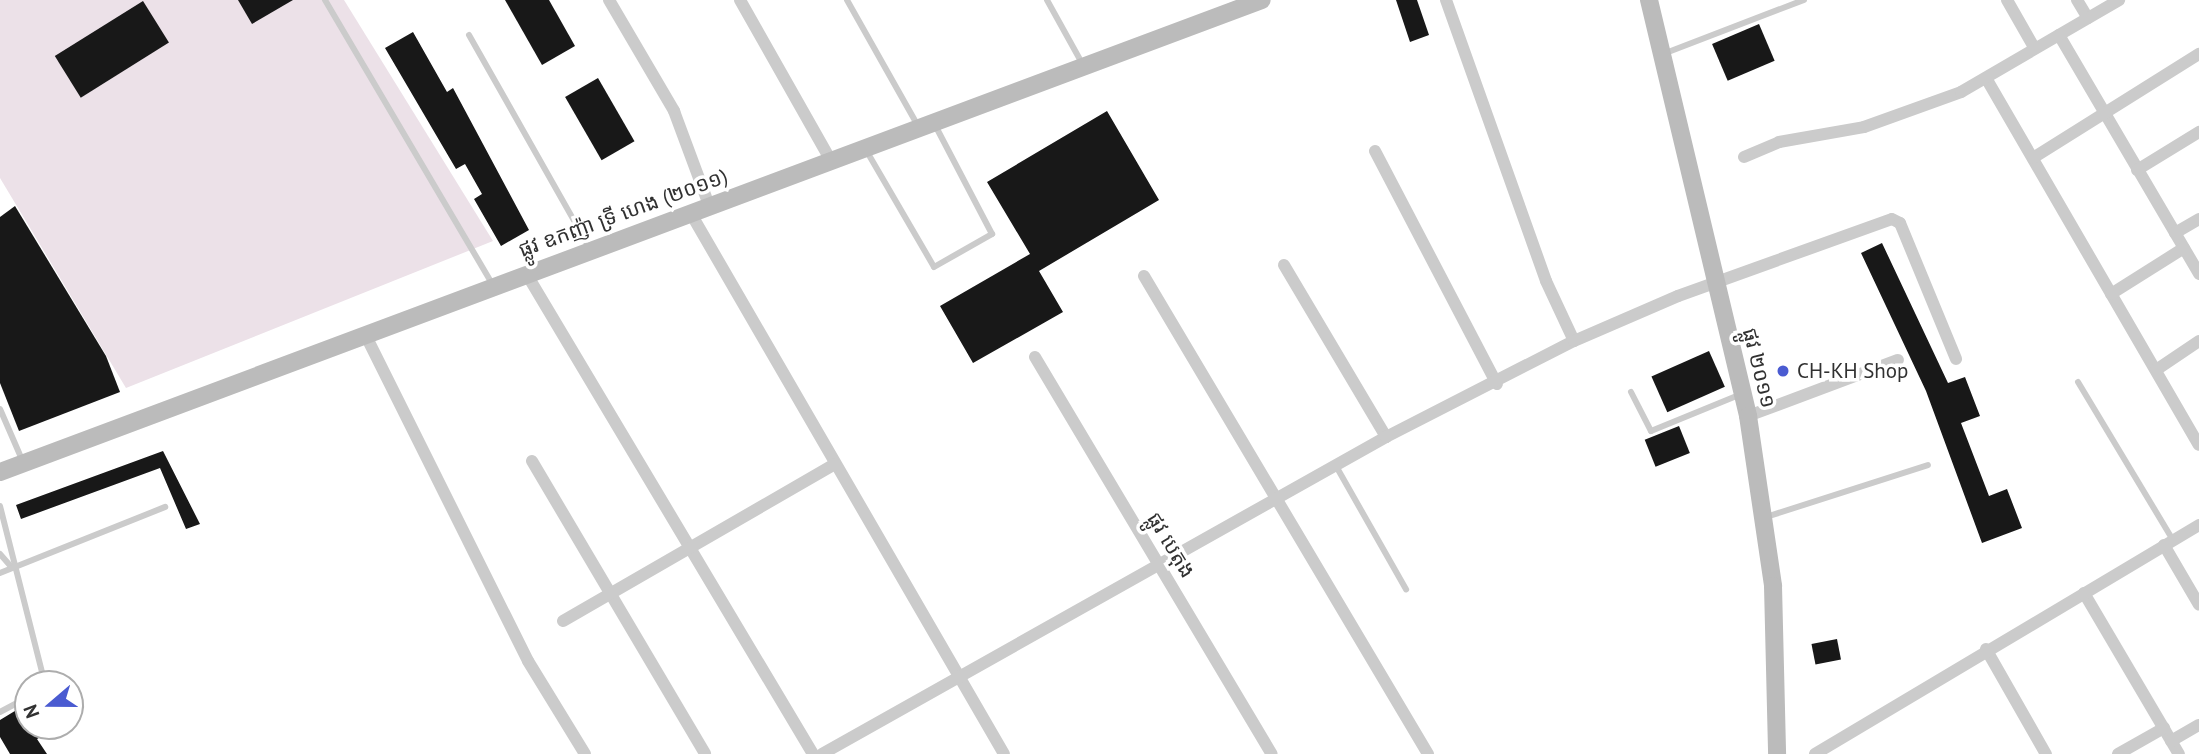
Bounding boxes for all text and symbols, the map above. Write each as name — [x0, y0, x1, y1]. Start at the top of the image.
street label: ផ្លូវ ឧកញ៉ា ទ្រី ហេង (២០១១) — [515, 163, 731, 263]
street label: ផ្លូវ ២០១១ — [1737, 325, 1781, 411]
place label: CH-KH Shop — [1797, 358, 1908, 384]
marker: CH-KH Shop — [1775, 363, 1791, 379]
street label: ផ្លូវ បេតុង — [1142, 508, 1200, 582]
north arrow — [14, 670, 84, 740]
text: N — [18, 702, 45, 721]

